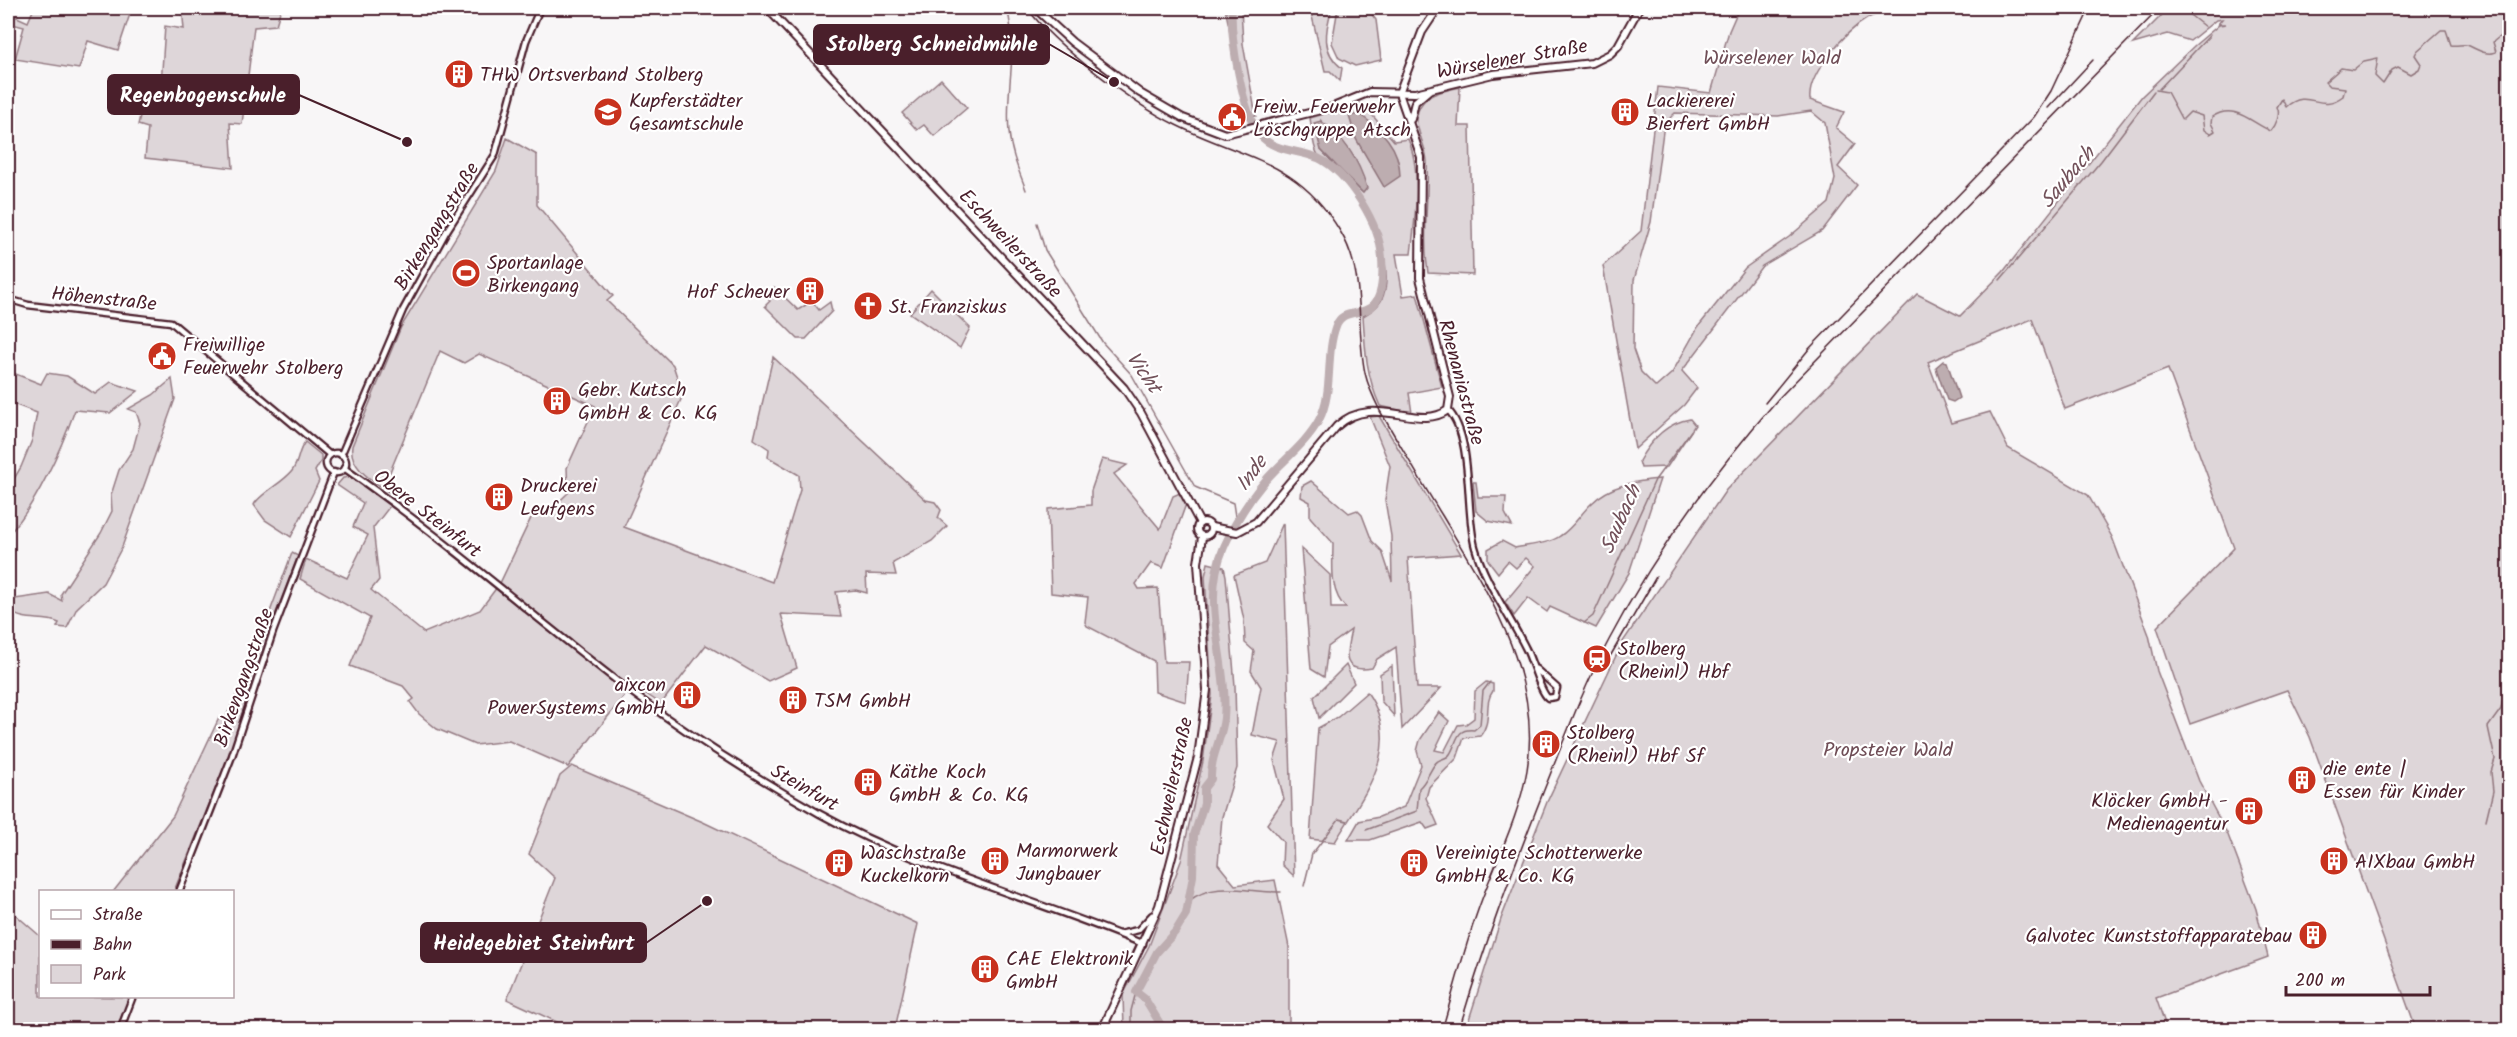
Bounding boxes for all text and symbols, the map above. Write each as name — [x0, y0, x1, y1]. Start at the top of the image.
callout: Stolberg Schneidmühle — [814, 25, 1049, 64]
text: Stolberg Schneidmühle — [826, 29, 1038, 62]
street label: Würselener Straße — [1434, 31, 1590, 89]
park label: Würselener Wald — [1703, 43, 1842, 75]
building icon: THW Ortsverband Stolberg — [443, 58, 475, 90]
place label: THW Ortsverband Stolberg — [480, 60, 703, 92]
callout: Regenbogenschule — [108, 75, 299, 114]
text: Regenbogenschule — [120, 80, 286, 113]
place label: Kupferstädter Gesamtschule — [629, 86, 744, 141]
place label: Lackiererei Bierfert GmbH — [1646, 86, 1770, 141]
place label: Freiw. Feuerwehr Löschgruppe Atsch — [1253, 92, 1411, 147]
school or university icon: Kupferstädter Gesamtschule — [592, 96, 624, 128]
building icon: Lackiererei Bierfert GmbH — [1609, 96, 1641, 128]
public building icon: Freiw. Feuerwehr Löschgruppe Atsch — [1216, 101, 1248, 133]
water label: Saubach — [2032, 138, 2105, 216]
street label: Birkengangstraße — [387, 157, 489, 297]
street label: Eschweilerstraße — [950, 182, 1069, 307]
place label: Sportanlage Birkengang — [487, 248, 583, 303]
sports icon: Sportanlage Birkengang — [450, 257, 482, 289]
building icon: Hof Scheuer — [794, 275, 826, 307]
place label: Hof Scheuer — [687, 277, 790, 309]
street label: Höhenstraße — [50, 279, 158, 321]
church icon: St. Franziskus — [852, 290, 884, 322]
place label: St. Franziskus — [889, 292, 1007, 324]
street label: Rhenaniastraße — [1428, 316, 1492, 449]
place label: Freiwillige Feuerwehr Stolberg — [183, 330, 343, 385]
public building icon: Freiwillige Feuerwehr Stolberg — [146, 340, 178, 372]
water label: Vicht — [1116, 345, 1171, 403]
place label: Gebr. Kutsch GmbH & Co. KG — [578, 375, 718, 430]
building icon: Gebr. Kutsch GmbH & Co. KG — [541, 385, 573, 417]
water label: Inde — [1228, 447, 1278, 499]
street label: Obere Steinfurt — [366, 462, 488, 567]
place label: Druckerei Leufgens — [520, 471, 598, 526]
water label: Saubach — [1592, 478, 1652, 559]
building icon: Druckerei Leufgens — [483, 481, 515, 513]
street label: Birkengangstraße — [206, 604, 284, 751]
place label: Stolberg (Rheinl) Hbf — [1618, 634, 1731, 689]
station icon: Stolberg (Rheinl) Hbf — [1581, 643, 1613, 675]
place label: aixcon PowerSystems GmbH — [487, 670, 666, 725]
building icon: aixcon PowerSystems GmbH — [671, 679, 703, 711]
building icon: TSM GmbH — [777, 684, 809, 716]
place label: TSM GmbH — [814, 686, 911, 718]
street label: Eschweilerstraße — [1143, 714, 1203, 858]
place label: Stolberg (Rheinl) Hbf Sf — [1567, 718, 1707, 773]
building icon: Stolberg (Rheinl) Hbf Sf — [1530, 728, 1562, 760]
park label: Propsteier Wald — [1823, 735, 1954, 767]
place label: die ente | Essen für Kinder — [2323, 754, 2465, 809]
street label: Steinfurt — [764, 756, 844, 821]
place label: Käthe Koch GmbH & Co. KG — [889, 757, 1029, 812]
building icon: die ente | Essen für Kinder — [2286, 764, 2318, 796]
building icon: Käthe Koch GmbH & Co. KG — [852, 766, 884, 798]
place label: Klöcker GmbH - Medienagentur — [2091, 786, 2229, 841]
building icon: Klöcker GmbH - Medienagentur — [2233, 795, 2265, 827]
place label: Marmorwerk Jungbauer — [1016, 836, 1118, 891]
place label: Waschstraße Kuckelkorn — [860, 838, 966, 893]
place label: Vereinigte Schotterwerke GmbH & Co. KG — [1435, 838, 1643, 893]
building icon: Marmorwerk Jungbauer — [979, 845, 1011, 877]
building icon: AIXbau GmbH — [2318, 845, 2350, 877]
building icon: Waschstraße Kuckelkorn — [823, 847, 855, 879]
building icon: Vereinigte Schotterwerke GmbH & Co. KG — [1398, 847, 1430, 879]
place label: AIXbau GmbH — [2355, 847, 2475, 879]
legend — [39, 890, 234, 998]
text: Straße — [93, 901, 143, 930]
building icon: Galvotec Kunststoffapparatebau — [2297, 919, 2329, 951]
place label: Galvotec Kunststoffapparatebau — [2026, 921, 2292, 953]
callout: Heidegebiet Steinfurt — [421, 923, 646, 962]
text: Heidegebiet Steinfurt — [433, 928, 635, 961]
text: Bahn — [93, 931, 132, 960]
place label: CAE Elektronik GmbH — [1006, 944, 1134, 999]
building icon: CAE Elektronik GmbH — [969, 953, 1001, 985]
scale bar — [2286, 959, 2430, 997]
text: Park — [93, 961, 126, 990]
text: 200 m — [2295, 967, 2345, 996]

